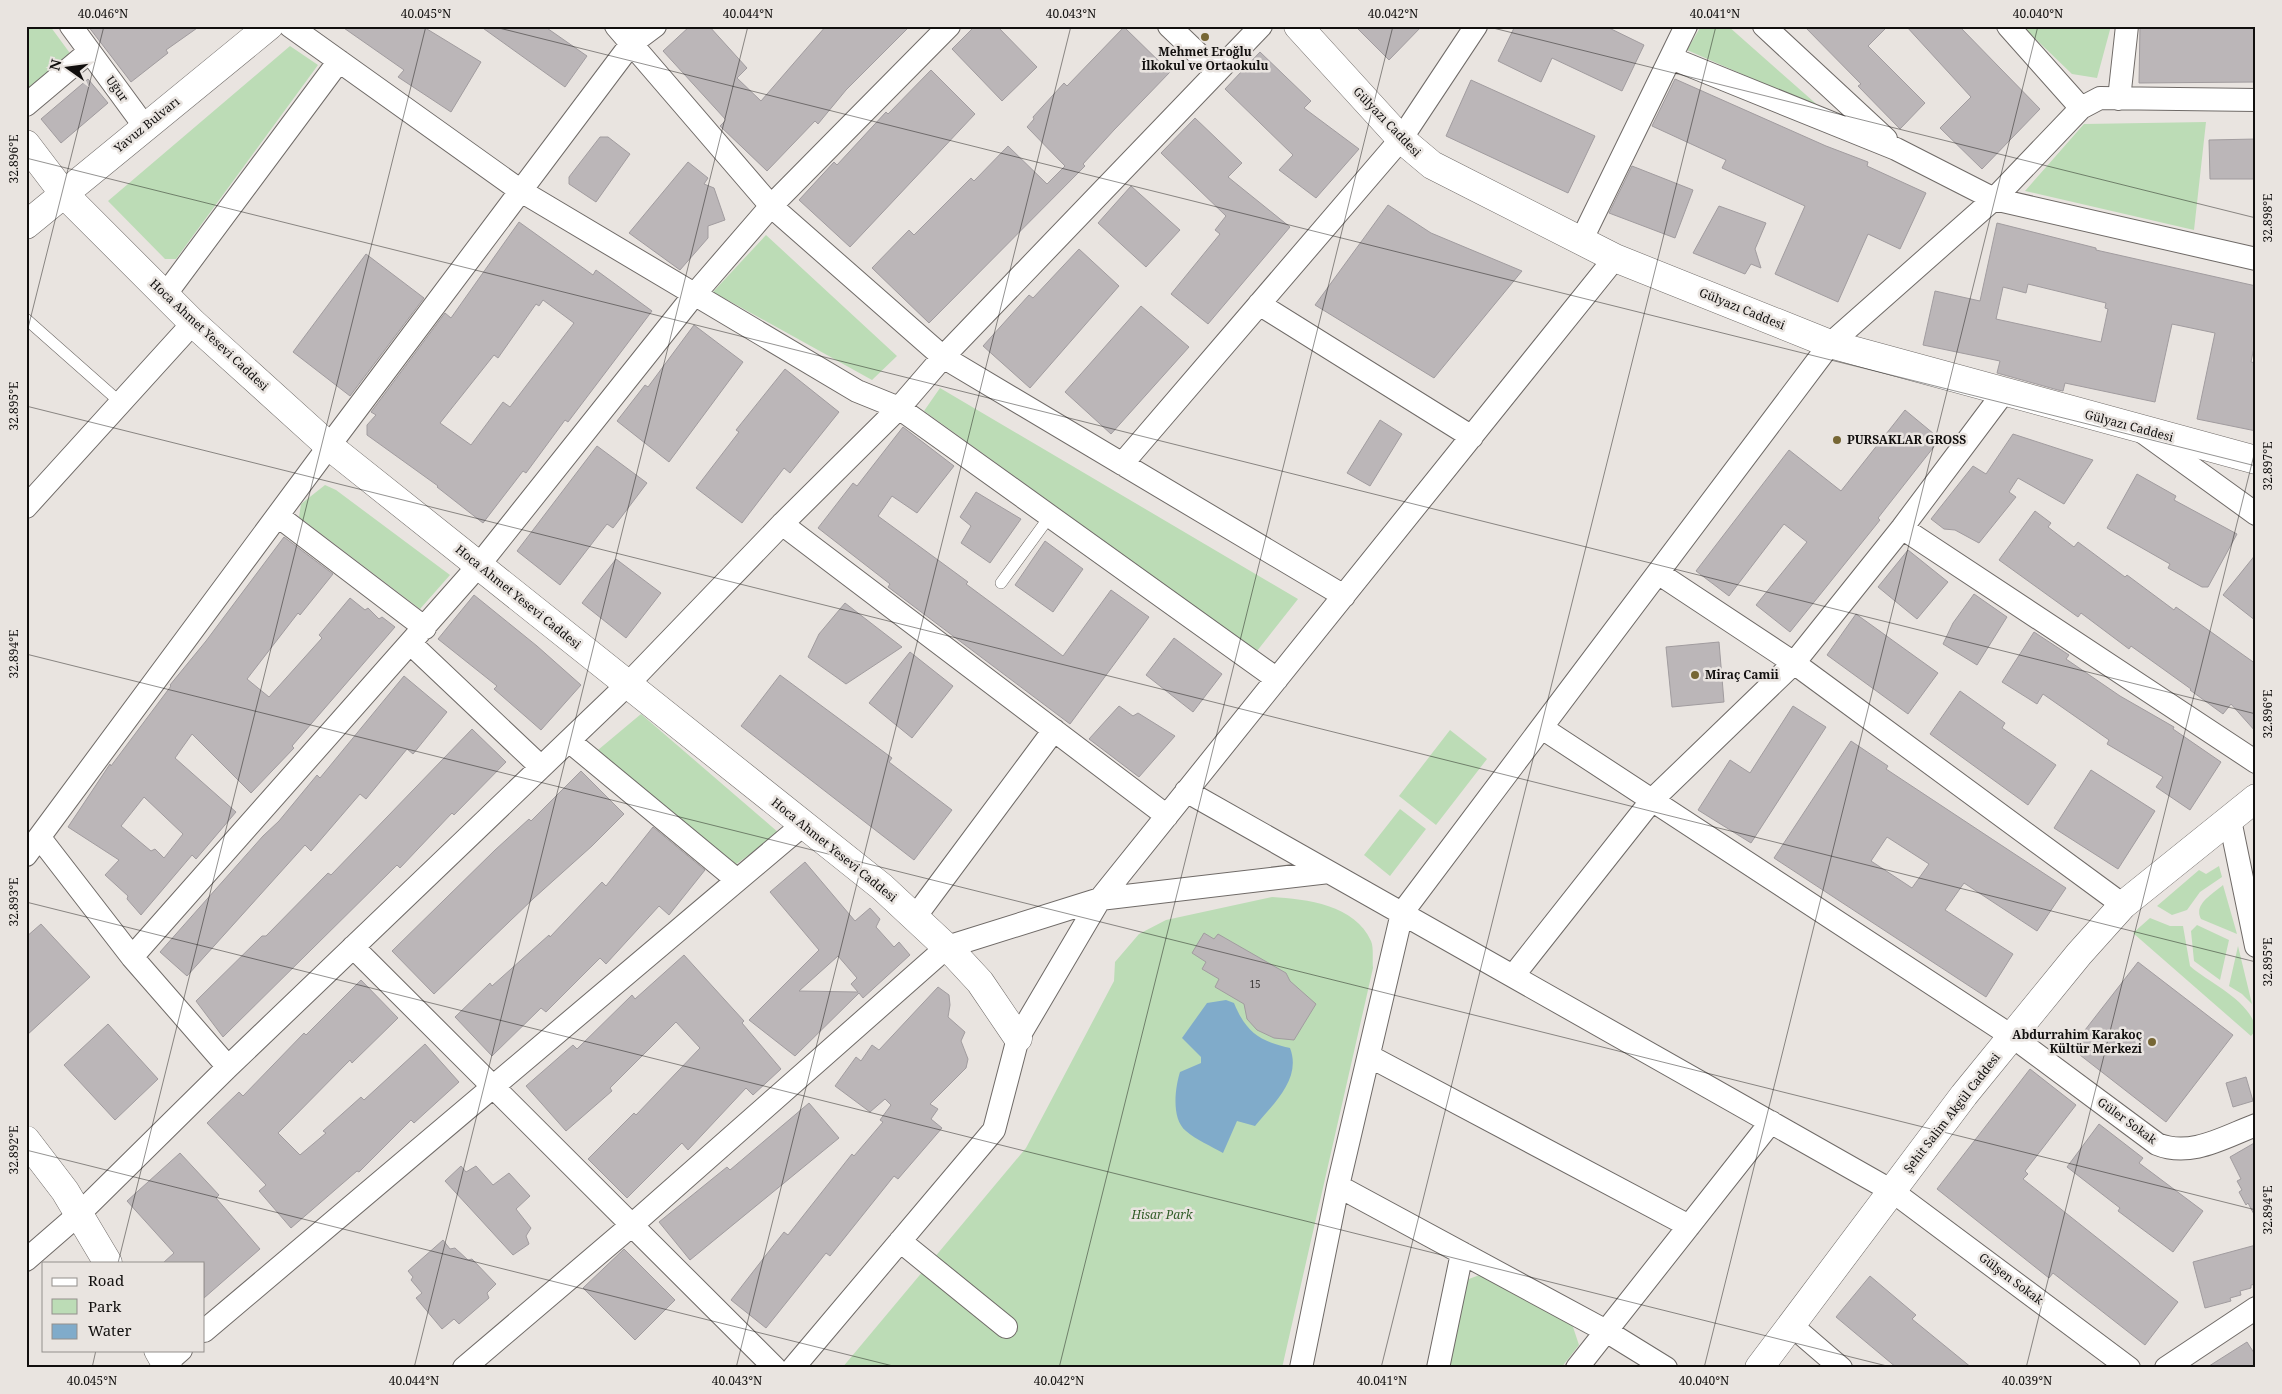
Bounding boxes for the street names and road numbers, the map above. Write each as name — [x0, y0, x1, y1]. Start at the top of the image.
street label: Uğur — [102, 72, 133, 105]
street label: Gülyazı Caddesi — [1350, 83, 1425, 160]
street label: Yavuz Bulvarı — [110, 93, 183, 157]
street label: Hoca Ahmet Yesevi Caddesi — [146, 275, 273, 394]
street label: Gülyazı Caddesi — [1697, 284, 1788, 334]
street label: Gülyazı Caddesi — [2083, 406, 2175, 446]
street label: Hoca Ahmet Yesevi Caddesi — [452, 541, 585, 653]
street label: Hoca Ahmet Yesevi Caddesi — [768, 794, 901, 906]
street label: Şehit Salim Akgül Caddesi — [1899, 1049, 2004, 1176]
street label: Güler Sokak — [2094, 1093, 2161, 1148]
street label: Gülşen Sokak — [1975, 1249, 2048, 1309]

